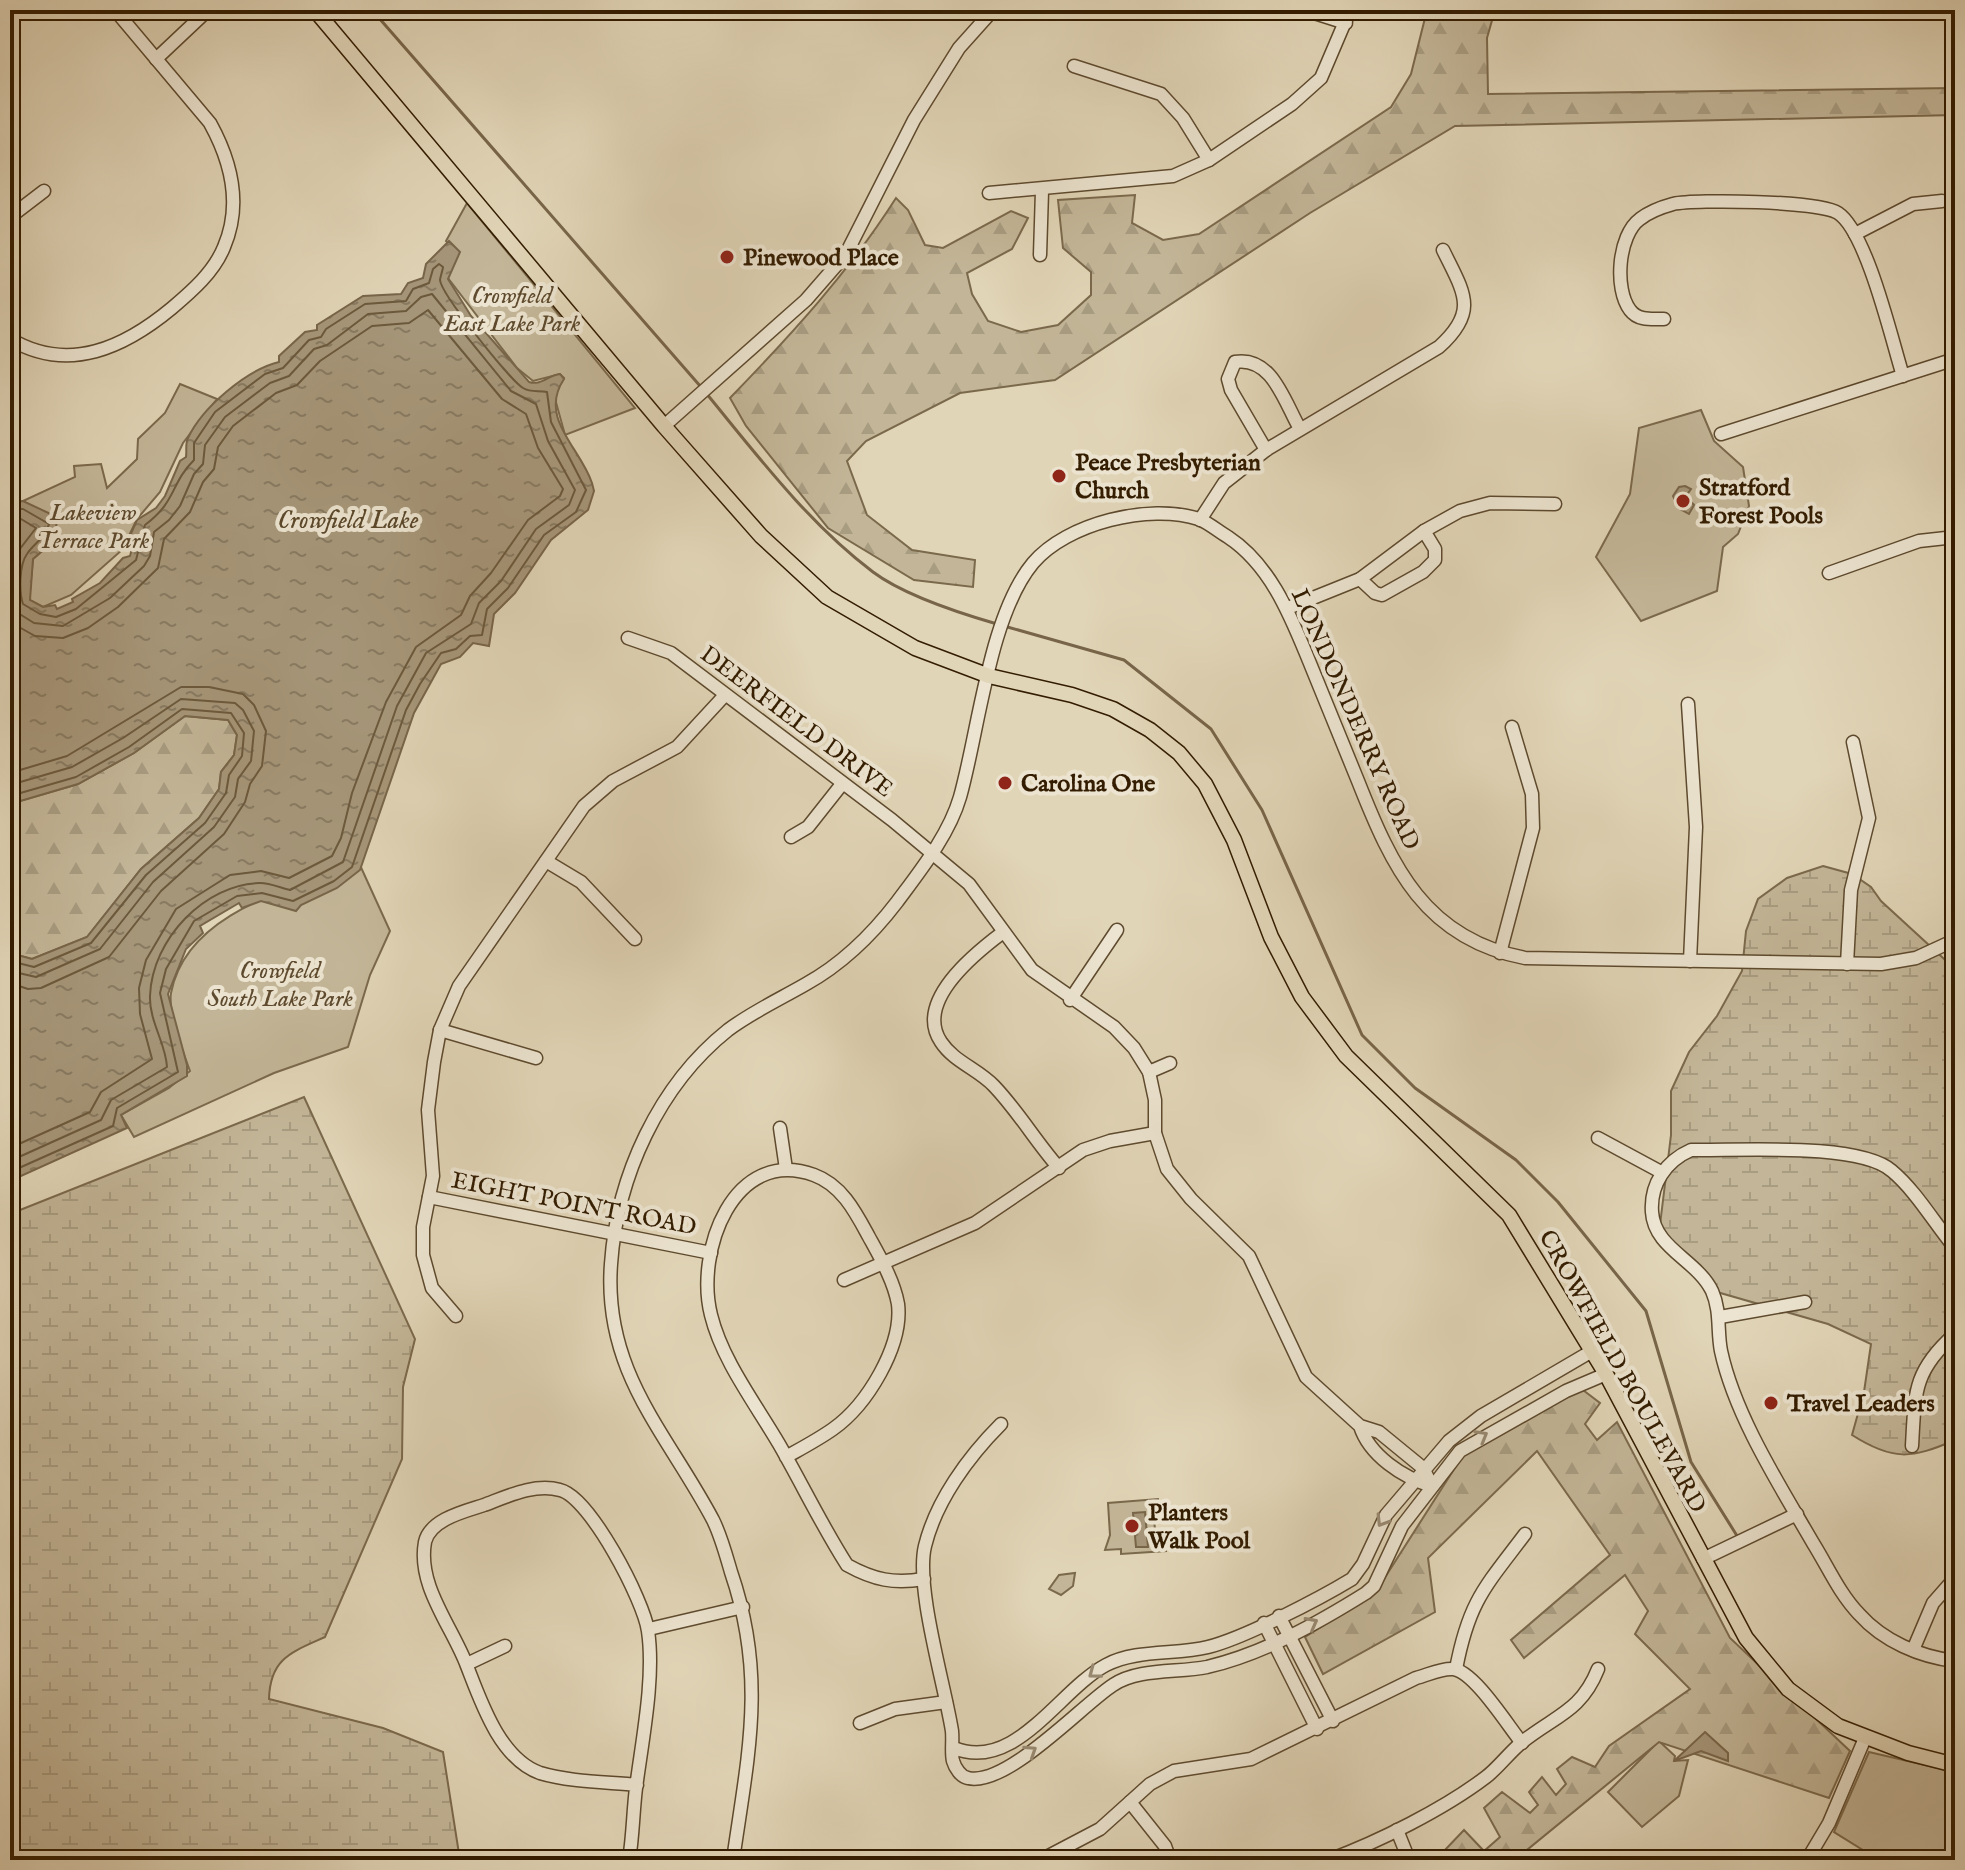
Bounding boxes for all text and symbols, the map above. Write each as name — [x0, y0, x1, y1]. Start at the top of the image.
place label: Pinewood Place — [743, 243, 899, 274]
marker: Pinewood Place — [718, 248, 736, 266]
park label: Crowfield East Lake Park — [443, 281, 581, 340]
place label: Peace Presbyterian Church — [1075, 448, 1261, 507]
marker: Peace Presbyterian Church — [1050, 467, 1068, 485]
place label: Stratford Forest Pools — [1699, 473, 1823, 532]
marker: Stratford Forest Pools — [1674, 492, 1692, 510]
park label: Lakeview Terrace Park — [37, 498, 150, 557]
water label: Crowfield Lake — [278, 504, 419, 537]
street label: LONDONDERRY ROAD — [1283, 584, 1426, 855]
street label: DEERFIELD DRIVE — [693, 639, 899, 805]
place label: Carolina One — [1021, 769, 1155, 800]
marker: Carolina One — [996, 774, 1014, 792]
park label: Crowfield South Lake Park — [207, 956, 353, 1015]
street label: EIGHT POINT ROAD — [449, 1166, 699, 1243]
street label: CROWFIELD BOULEVARD — [1531, 1225, 1713, 1519]
place label: Travel Leaders — [1786, 1389, 1935, 1420]
marker: Travel Leaders — [1762, 1394, 1780, 1412]
one-way arrow — [1473, 1430, 1488, 1446]
place label: Planters Walk Pool — [1147, 1498, 1251, 1557]
one-way arrow — [1377, 1512, 1392, 1527]
marker: Planters Walk Pool — [1123, 1517, 1141, 1535]
one-way arrow — [1304, 1617, 1319, 1632]
one-way arrow — [1088, 1664, 1103, 1678]
one-way arrow — [1023, 1745, 1037, 1760]

